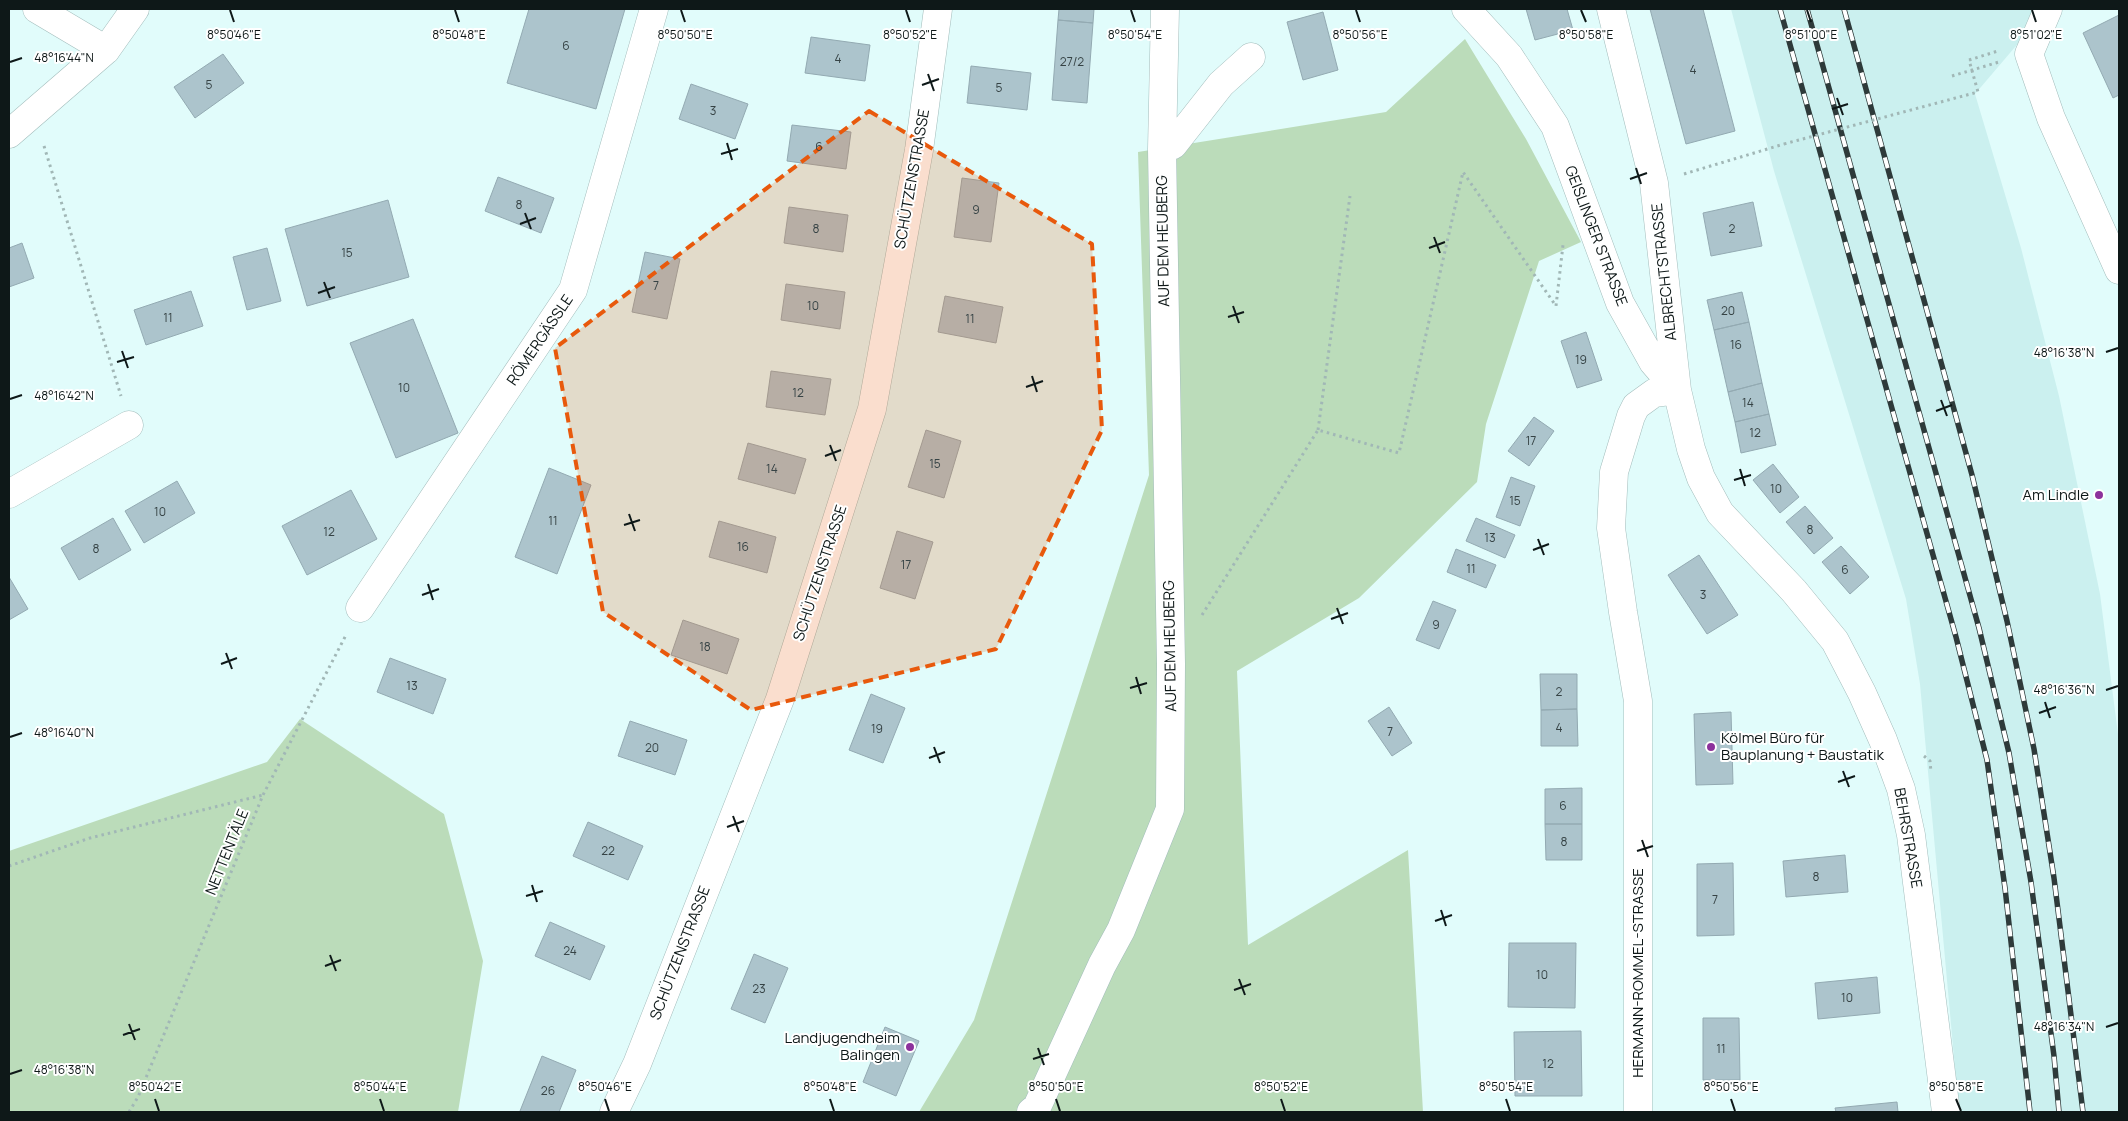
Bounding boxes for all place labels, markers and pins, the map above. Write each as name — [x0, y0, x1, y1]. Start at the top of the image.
place label: Am Lindle — [2023, 484, 2089, 505]
marker: Am Lindle — [2093, 489, 2105, 501]
place label: Kölmel Büro für Bauplanung + Baustatik — [1721, 727, 1885, 765]
marker: Kölmel Büro für Bauplanung + Baustatik — [1705, 741, 1717, 753]
place label: Landjugendheim Balingen — [785, 1027, 900, 1065]
marker: Landjugendheim Balingen — [904, 1041, 916, 1053]

